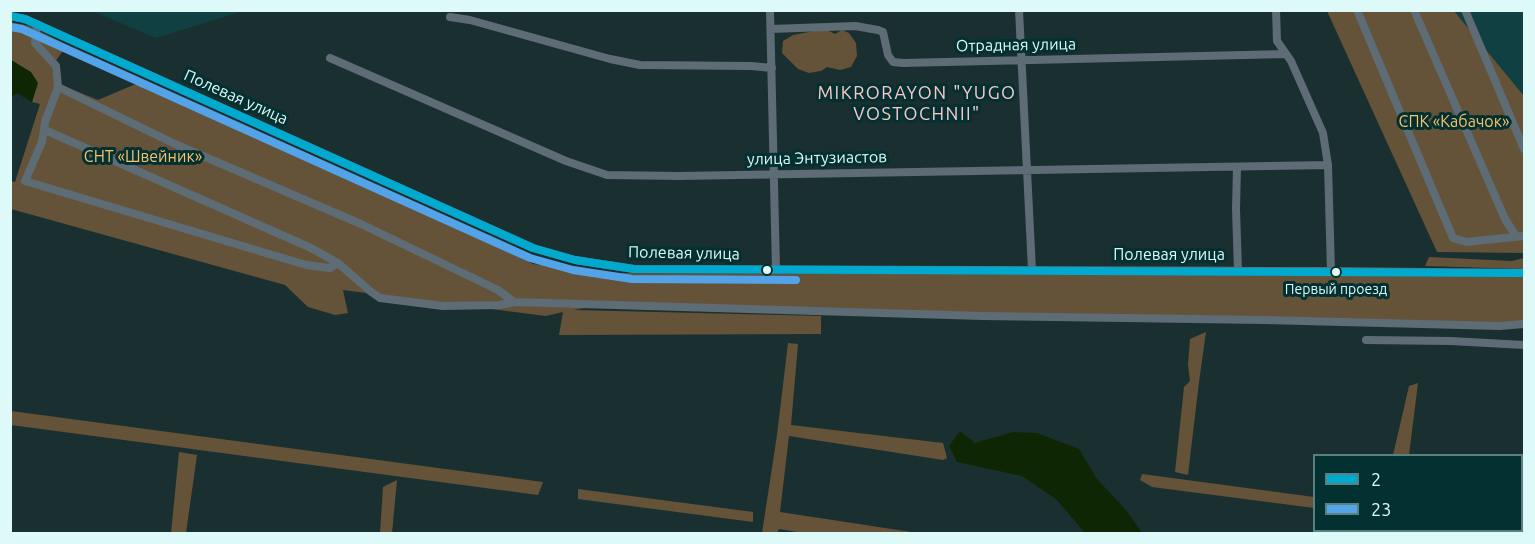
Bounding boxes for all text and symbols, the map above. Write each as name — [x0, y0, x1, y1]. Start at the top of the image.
street label: Отрадная улица — [956, 34, 1076, 56]
street label: Полевая улица — [181, 66, 291, 128]
district label: MIKRORAYON "YUGO VOSTOCHNII" — [817, 82, 1017, 124]
park label: СПК «Кабачок» — [1399, 112, 1509, 132]
park label: СНТ «Швейник» — [84, 147, 202, 167]
street label: улица Энтузиастов — [747, 147, 887, 169]
street label: Полевая улица — [628, 242, 740, 264]
street label: Полевая улица — [1113, 245, 1225, 265]
unlabelled marker — [761, 264, 773, 276]
marker: Первый проезд — [1330, 266, 1342, 278]
place label: Первый проезд — [1285, 281, 1387, 297]
legend — [1313, 454, 1523, 532]
text: 2 — [1371, 469, 1381, 489]
text: 23 — [1371, 499, 1391, 519]

